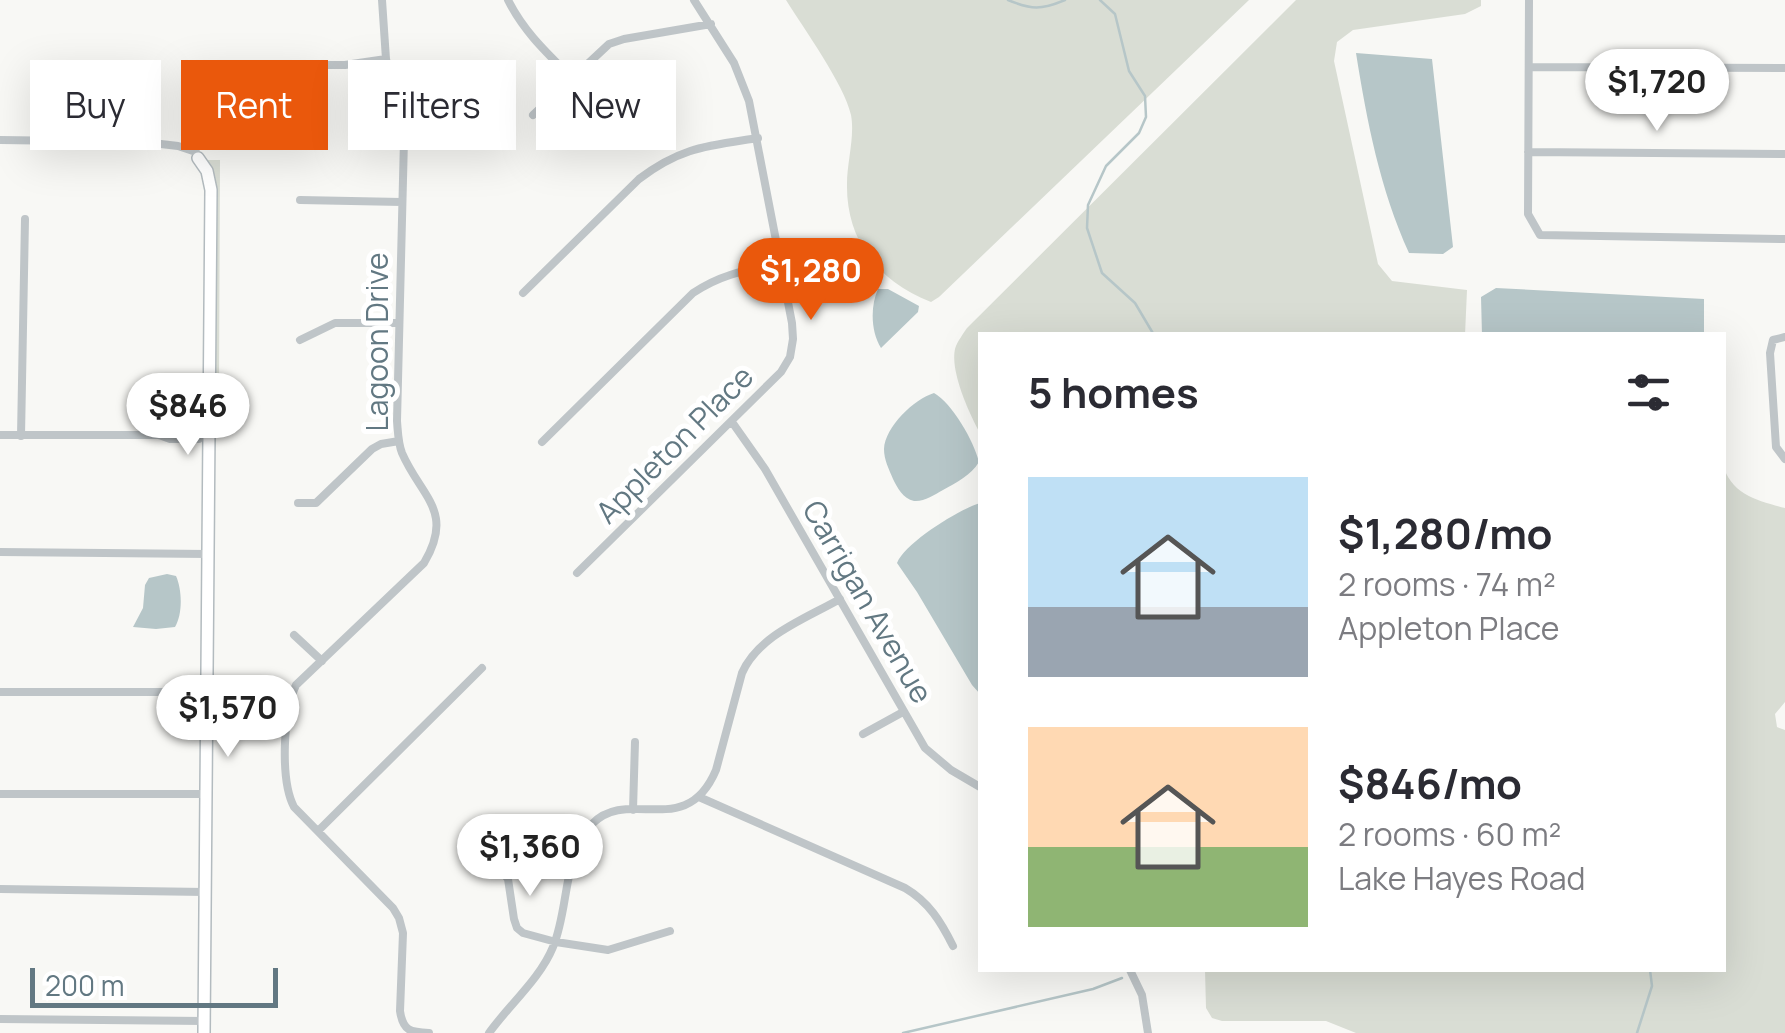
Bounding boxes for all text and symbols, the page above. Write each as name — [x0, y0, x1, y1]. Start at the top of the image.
pin: $1,720 — [1576, 49, 1738, 134]
text: $1,720 — [1607, 59, 1707, 103]
chip: Buy — [30, 60, 161, 150]
chip: Rent — [181, 60, 328, 150]
chip: Filters — [348, 60, 516, 150]
chip: New — [536, 60, 676, 150]
pin: $1,280 — [730, 238, 892, 323]
text: $1,280 — [760, 248, 862, 292]
street label: Lagoon Drive — [356, 252, 397, 432]
street label: Appleton Place — [586, 356, 762, 532]
text: 5 homes — [1028, 363, 1199, 421]
icon: filters — [1621, 365, 1676, 420]
pin: $846 — [129, 373, 247, 458]
text: $846 — [148, 383, 228, 427]
street label: Carrigan Avenue — [794, 492, 943, 710]
text: $1,280/mo — [1338, 504, 1553, 562]
icon: home — [1108, 517, 1228, 637]
text: 2 rooms · 74 m² — [1338, 562, 1556, 606]
text: Appleton Place — [1338, 606, 1559, 650]
pin: $1,570 — [147, 675, 309, 760]
text: $1,570 — [178, 685, 278, 729]
text: $846/mo — [1338, 754, 1522, 812]
icon: home — [1108, 767, 1228, 887]
text: 2 rooms · 60 m² — [1338, 812, 1561, 856]
pin: $1,360 — [449, 814, 611, 899]
text: $1,360 — [479, 824, 581, 868]
text: Lake Hayes Road — [1338, 856, 1585, 900]
scale bar — [30, 963, 278, 1008]
text: 200 m — [45, 966, 124, 1004]

